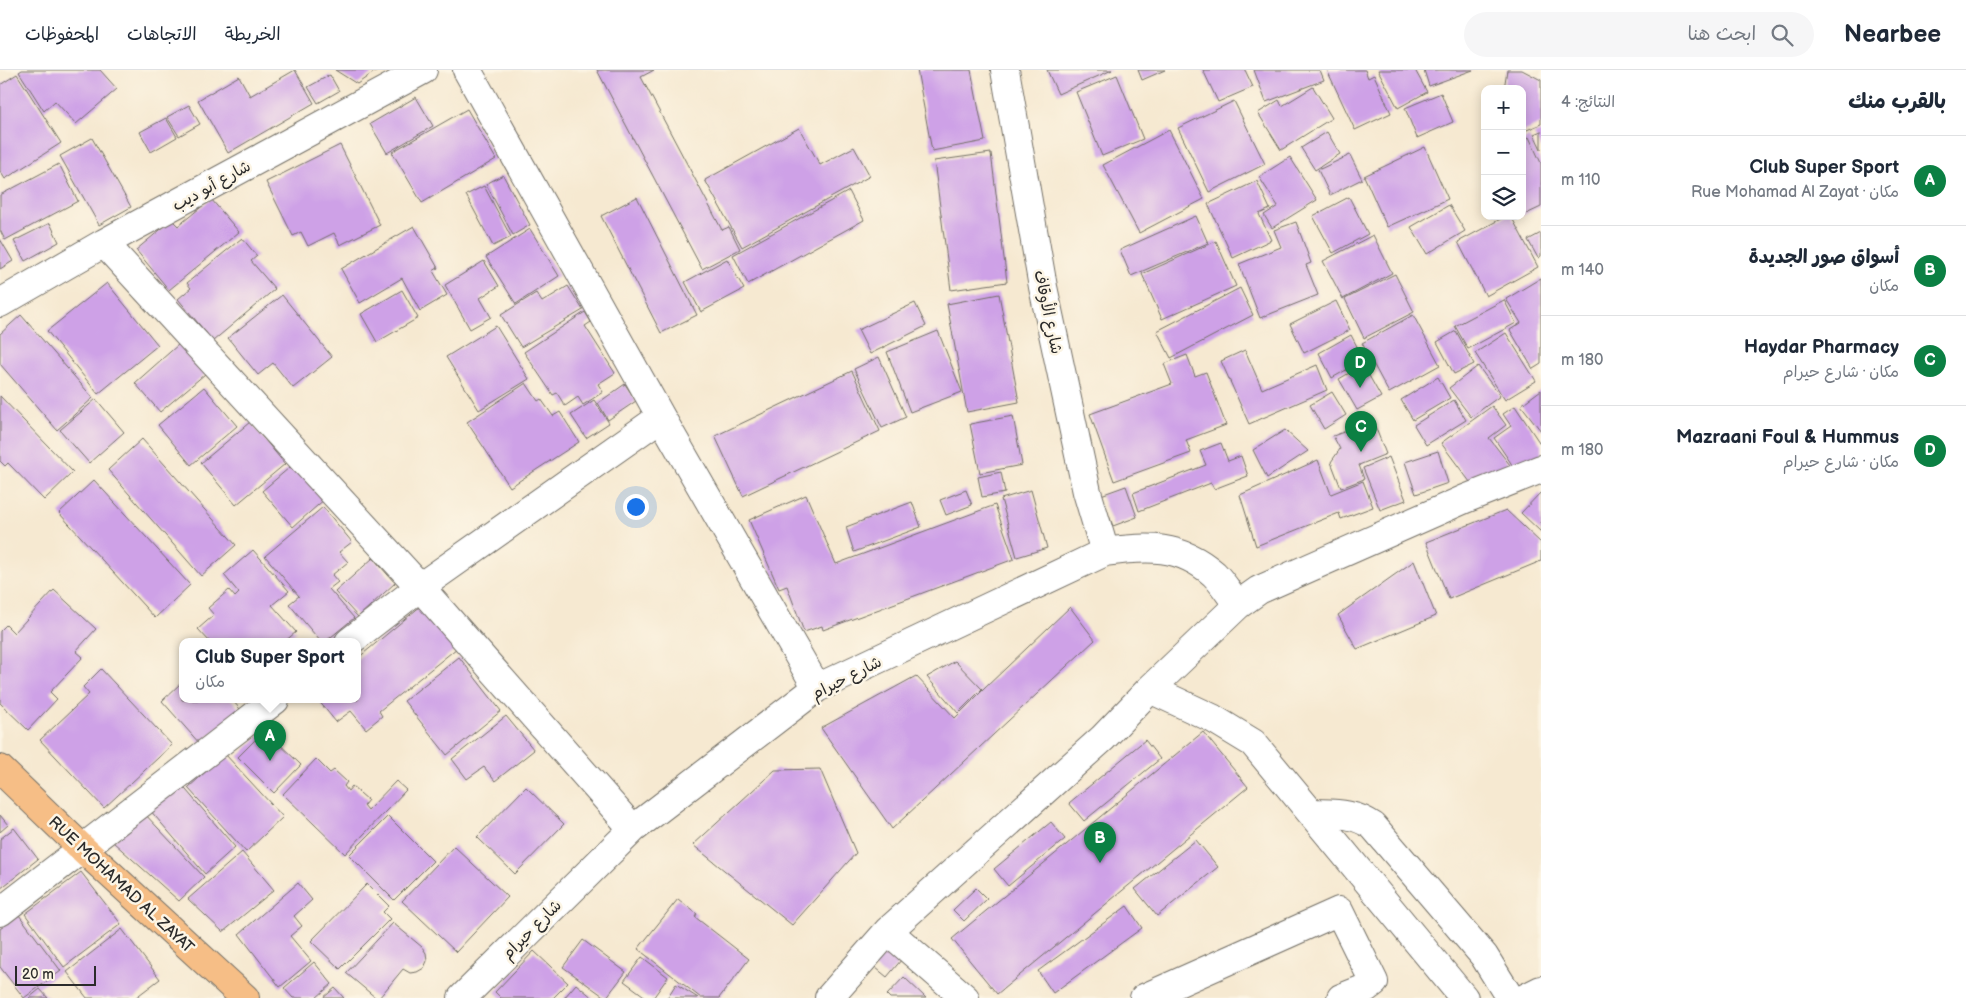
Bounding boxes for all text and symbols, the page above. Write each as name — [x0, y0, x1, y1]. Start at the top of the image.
search box — [1464, 12, 1814, 57]
text: Nearbee — [1844, 20, 1941, 49]
icon: search — [1768, 21, 1796, 49]
text: ابحث هنا — [1687, 23, 1756, 46]
text: المحفوظات — [25, 24, 99, 45]
text: الاتجاهات — [127, 24, 197, 45]
text: الخريطة — [225, 24, 281, 45]
map controls — [1481, 85, 1526, 220]
button: + — [1481, 85, 1526, 130]
text: بالقرب منك — [1848, 89, 1946, 114]
text: النتائج: 4 — [1561, 93, 1615, 112]
button: − — [1481, 130, 1526, 175]
text: Club Super Sport — [1750, 156, 1899, 179]
street label: شارع أبو ديب — [169, 157, 255, 216]
text: 110 m — [1561, 171, 1600, 190]
text: A — [1925, 171, 1935, 190]
button: layers — [1481, 175, 1526, 220]
text: مكان · Rue Mohamad Al Zayat — [1691, 183, 1899, 202]
text: أسواق صور الجديدة — [1748, 246, 1899, 269]
text: 140 m — [1561, 261, 1604, 280]
text: B — [1924, 261, 1936, 280]
street label: شارع الأوقاف — [1028, 268, 1068, 356]
text: مكان — [1869, 277, 1899, 296]
text: Haydar Pharmacy — [1744, 336, 1899, 359]
pin: D — [1344, 347, 1376, 388]
text: 180 m — [1561, 351, 1604, 370]
text: C — [1924, 351, 1936, 370]
text: مكان · شارع حيرام — [1783, 363, 1899, 382]
pin: C — [1345, 411, 1377, 452]
text: Mazraani Foul & Hummus — [1676, 426, 1899, 449]
text: 180 m — [1561, 441, 1604, 460]
text: D — [1924, 441, 1936, 460]
text: مكان · شارع حيرام — [1783, 453, 1899, 472]
your location — [623, 494, 649, 520]
popup — [179, 638, 361, 703]
text: Club Super Sport — [195, 646, 345, 669]
street label: شارع حيرام — [808, 653, 886, 706]
text: مكان — [195, 673, 225, 692]
pin: A — [254, 720, 286, 761]
street label: RUE MOHAMAD AL ZAYAT — [44, 813, 198, 958]
pin: B — [1084, 822, 1116, 863]
street label: شارع حيرام — [498, 896, 567, 965]
scale bar — [15, 963, 96, 986]
text: 20 m — [22, 966, 54, 983]

